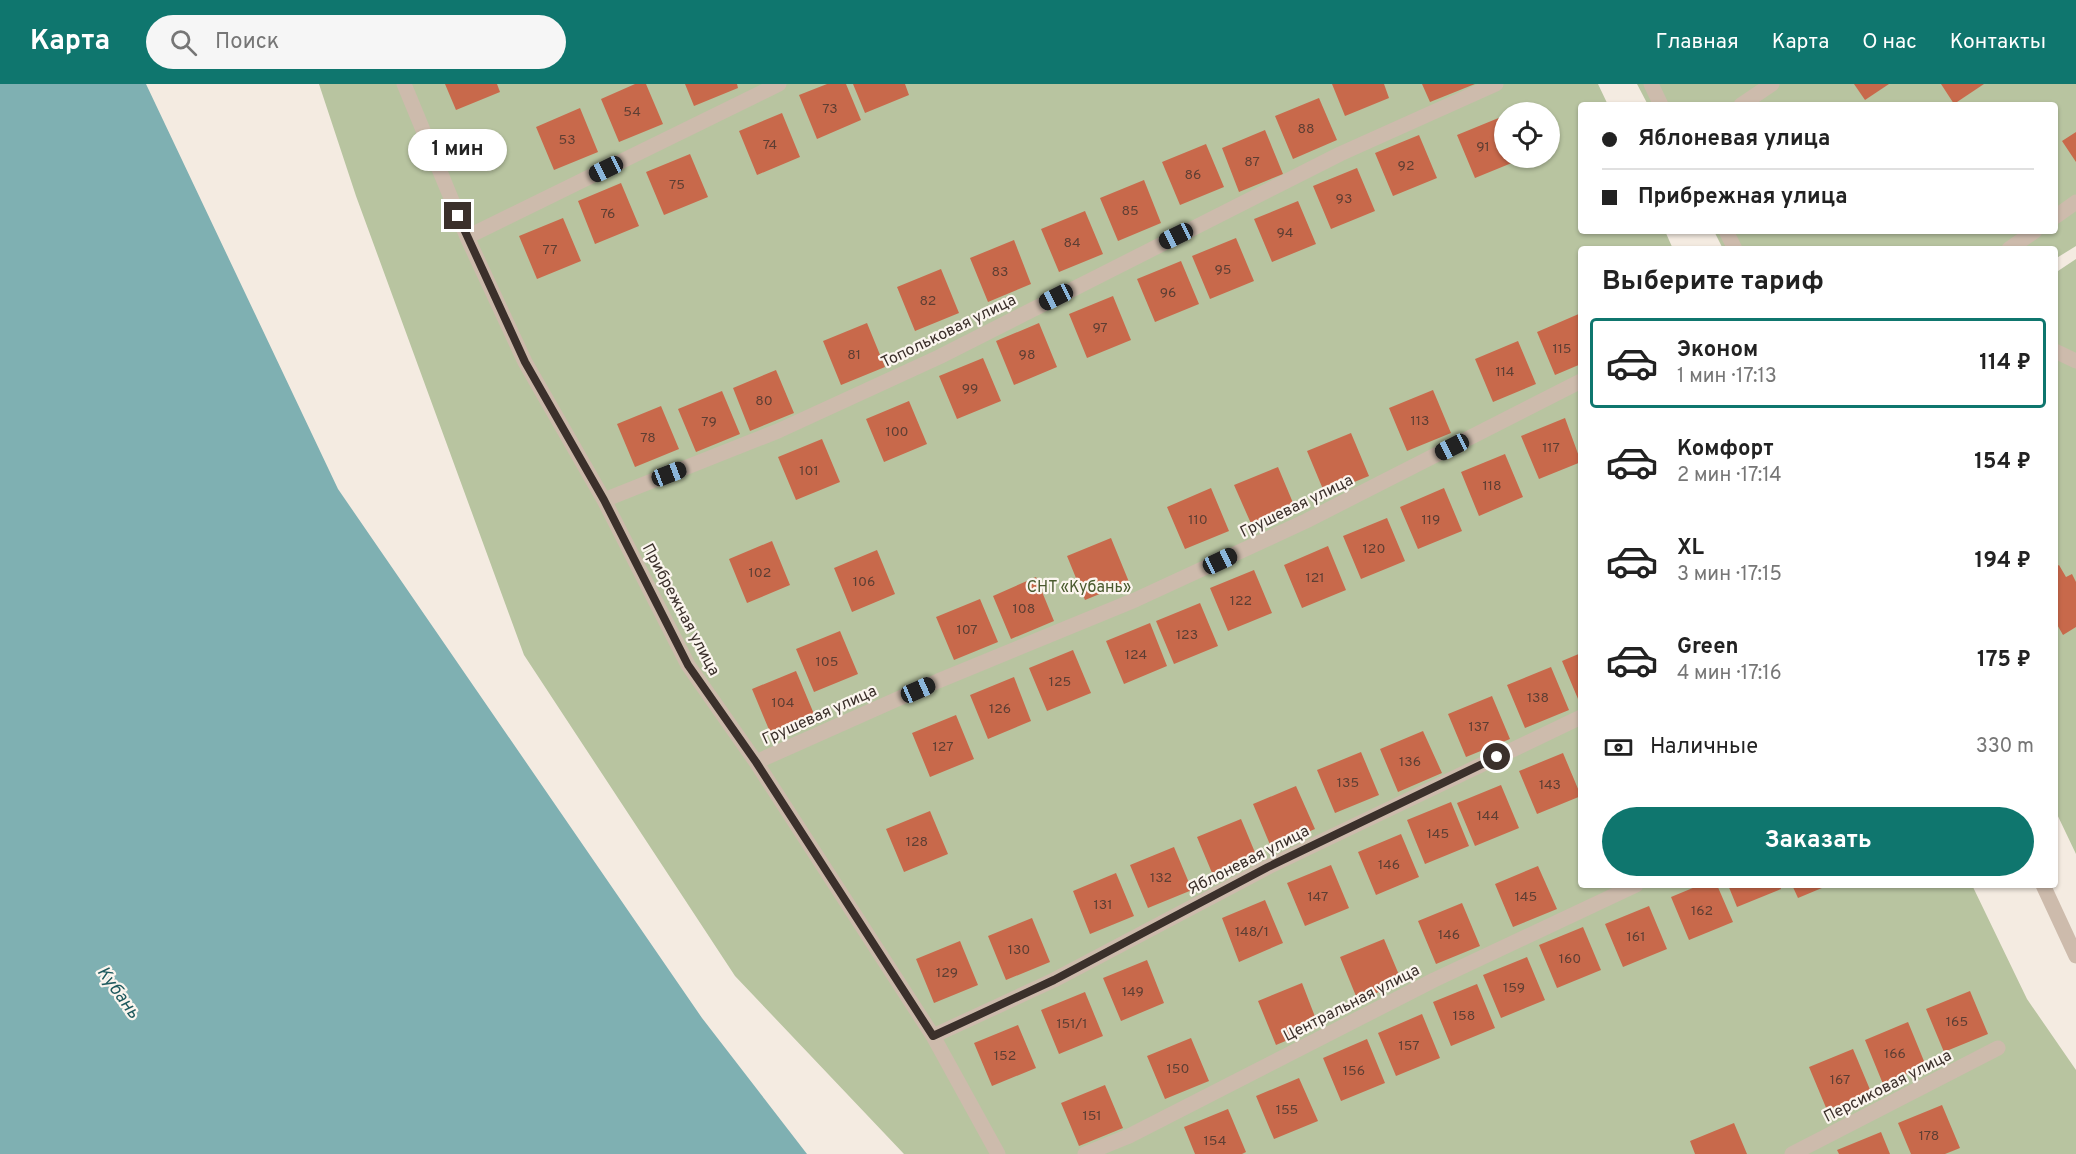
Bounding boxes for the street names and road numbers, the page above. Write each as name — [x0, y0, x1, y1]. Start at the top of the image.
street label: Топольковая улица — [878, 290, 1020, 373]
street label: Грушевая улица — [1237, 471, 1357, 543]
street label: Прибрежная улица — [637, 540, 724, 680]
street label: Грушевая улица — [759, 682, 880, 750]
street label: Яблоневая улица — [1185, 822, 1313, 900]
street label: Центральная улица — [1281, 961, 1423, 1047]
street label: Персиковая улица — [1821, 1046, 1955, 1128]

